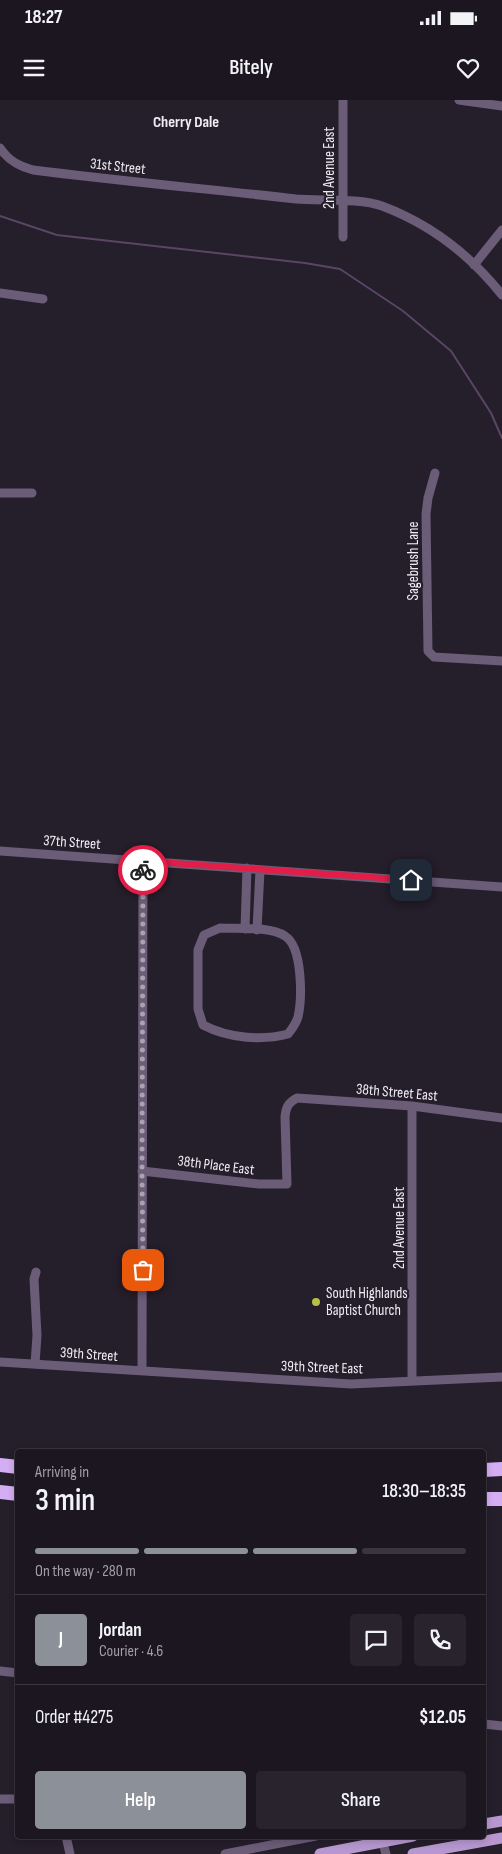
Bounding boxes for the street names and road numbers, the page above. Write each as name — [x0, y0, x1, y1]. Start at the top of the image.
street label: 2nd Avenue East — [320, 127, 339, 209]
street label: 31st Street — [89, 154, 147, 179]
street label: Sagebrush Lane — [404, 522, 423, 600]
street label: 37th Street — [43, 831, 102, 854]
street label: 38th Street East — [355, 1079, 439, 1106]
street label: 38th Place East — [176, 1151, 256, 1180]
street label: 2nd Avenue East — [390, 1187, 409, 1269]
street label: 39th Street — [59, 1343, 119, 1366]
street label: 39th Street East — [281, 1357, 364, 1378]

